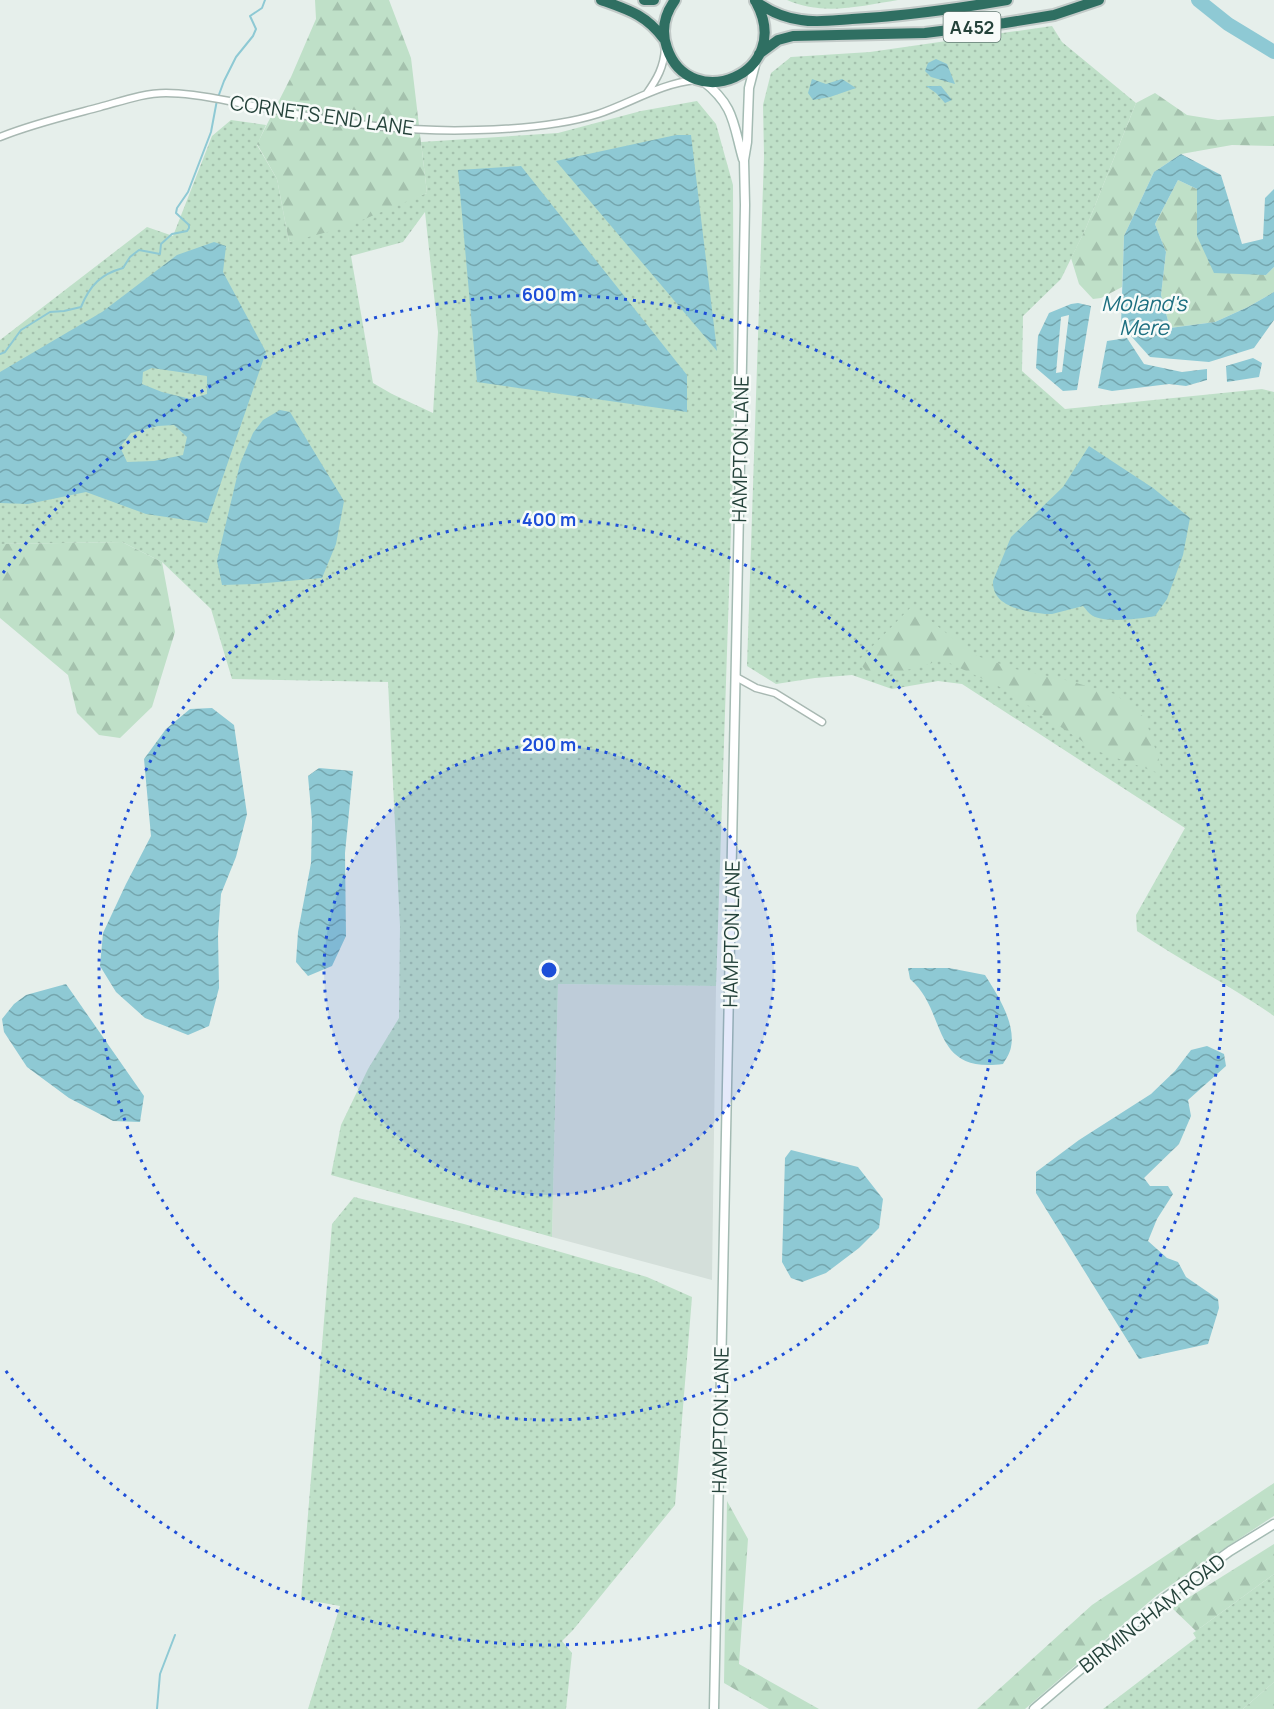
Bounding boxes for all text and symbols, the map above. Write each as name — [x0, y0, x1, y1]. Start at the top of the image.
road number: A452 — [944, 12, 1000, 42]
street label: CORNETS END LANE — [228, 89, 416, 141]
text: 600 m — [522, 282, 576, 306]
water label: Moland's Mere — [1101, 289, 1189, 341]
street label: HAMPTON LANE — [725, 375, 755, 523]
text: 400 m — [522, 507, 576, 531]
text: 200 m — [522, 732, 576, 756]
street label: HAMPTON LANE — [716, 860, 746, 1008]
centre of rings — [539, 960, 559, 980]
street label: HAMPTON LANE — [705, 1346, 735, 1494]
street label: BIRMINGHAM ROAD — [1073, 1547, 1231, 1679]

